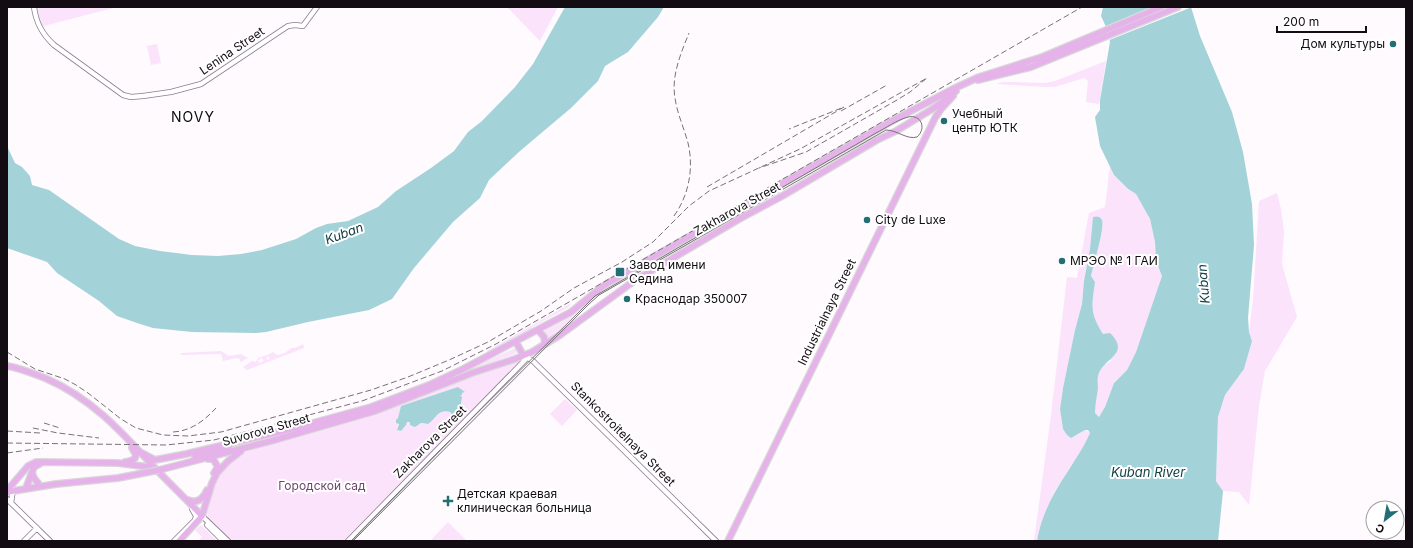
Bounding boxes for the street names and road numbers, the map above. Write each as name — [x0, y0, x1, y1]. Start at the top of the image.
street label: Lenina Street — [197, 23, 267, 78]
street label: Zakharova Street — [691, 179, 783, 239]
street label: Industrialnaya Street — [794, 256, 859, 367]
street label: Stankostroitelnaya Street — [568, 378, 679, 489]
street label: Zakharova Street — [390, 402, 469, 481]
street label: Suvorova Street — [220, 410, 311, 449]

